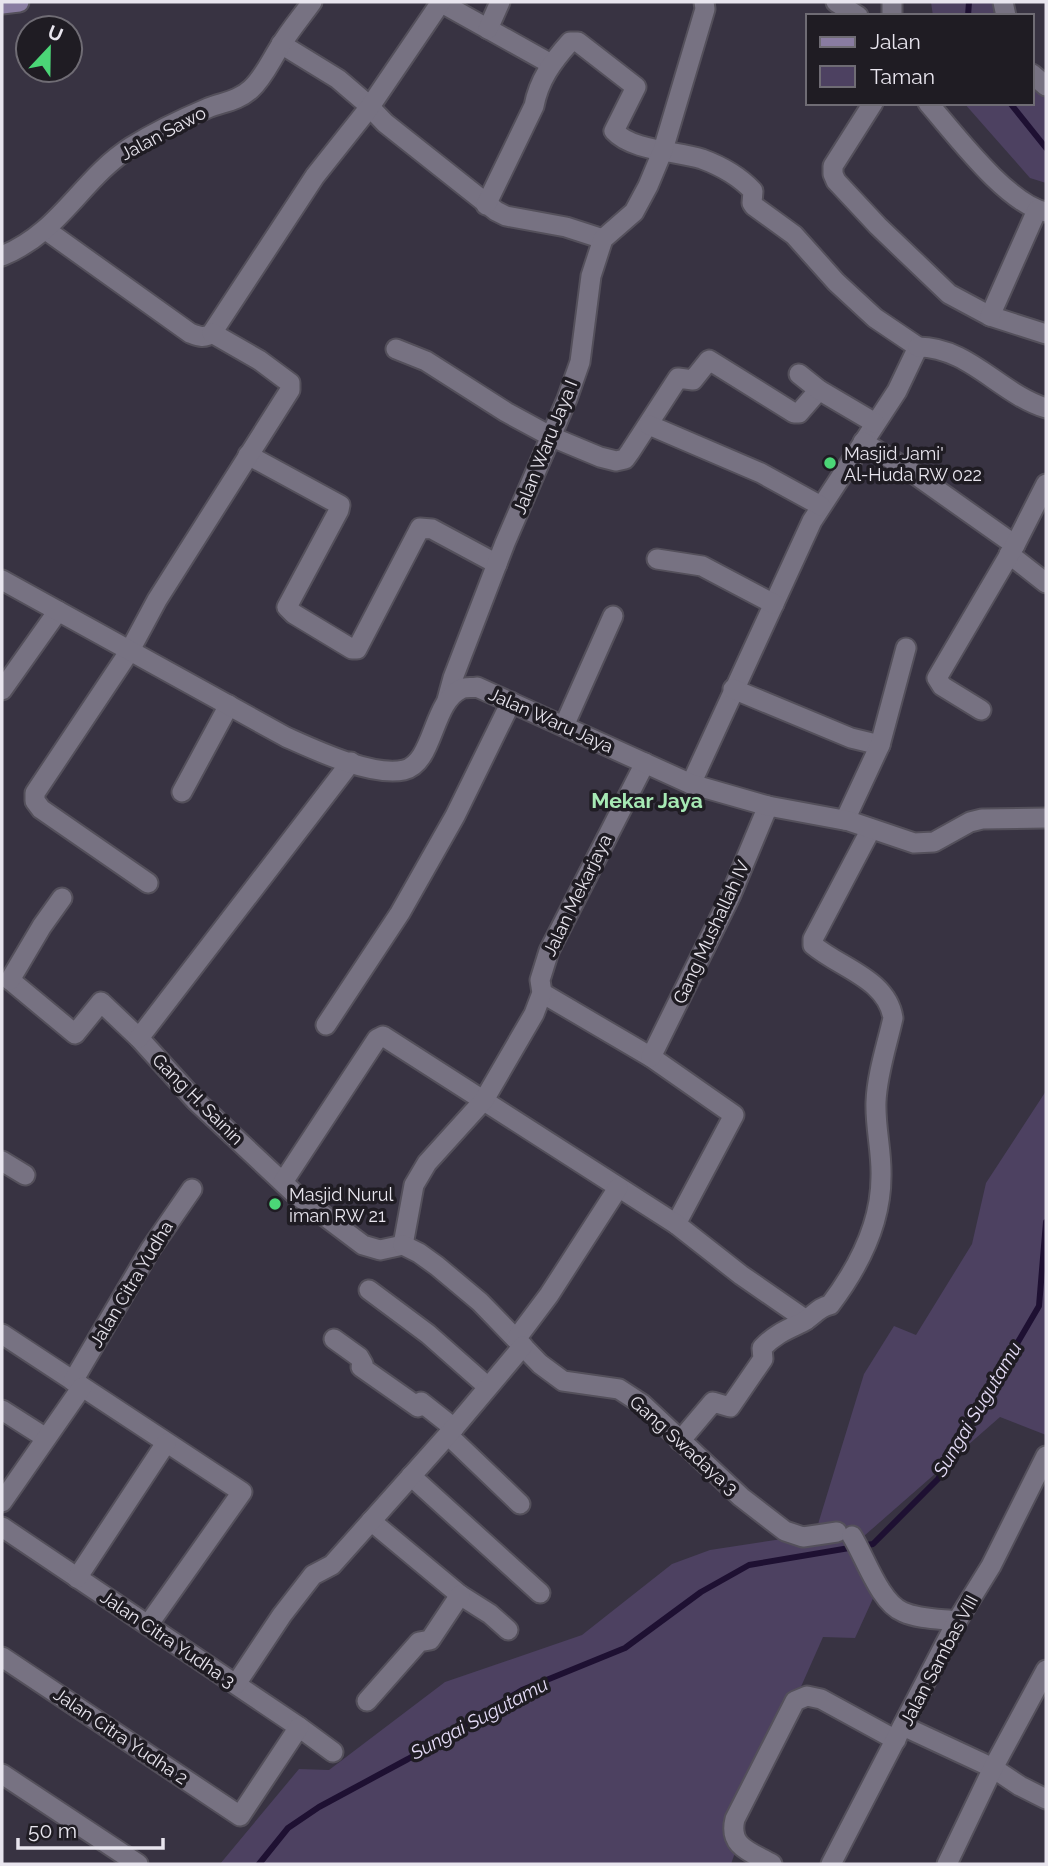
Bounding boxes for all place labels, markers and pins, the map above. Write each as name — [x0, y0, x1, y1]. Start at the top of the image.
place label: Masjid Jami' Al-Huda RW 022 — [844, 443, 982, 485]
marker: Masjid Jami' Al-Huda RW 022 — [822, 455, 838, 471]
place label: Masjid Nurul iman RW 21 — [289, 1184, 394, 1226]
marker: Masjid Nurul iman RW 21 — [267, 1196, 283, 1212]

